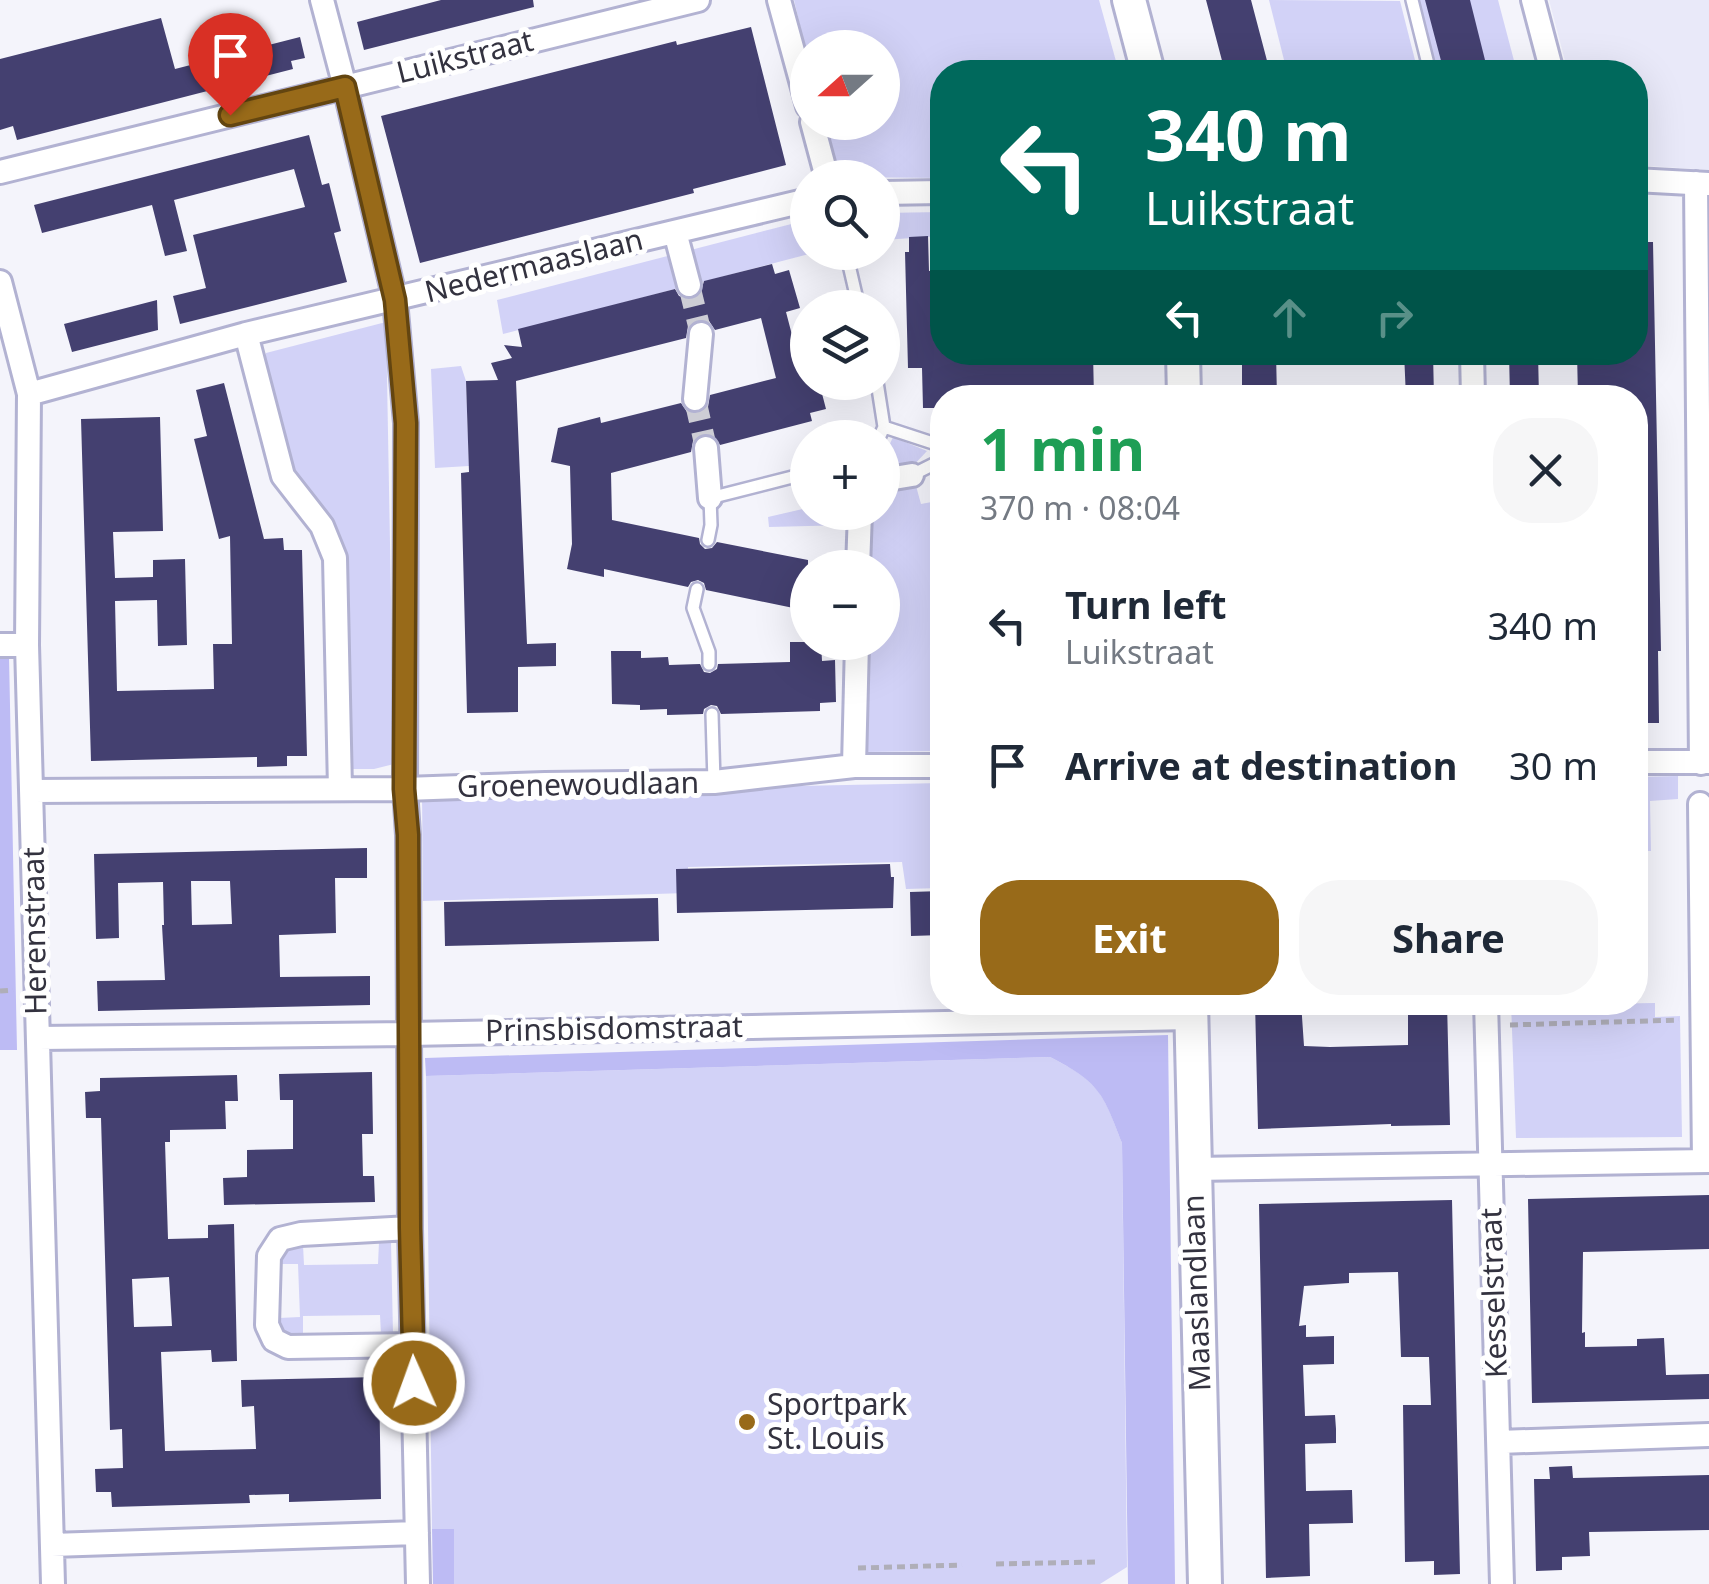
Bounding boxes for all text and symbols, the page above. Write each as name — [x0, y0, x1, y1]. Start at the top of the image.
pin — [188, 13, 273, 116]
street label: Luikstraat — [392, 19, 537, 92]
icon: arrive — [203, 28, 258, 83]
north arrow — [790, 30, 900, 140]
map controls — [790, 30, 900, 660]
text: 340 m — [1145, 86, 1352, 182]
icon: left — [980, 100, 1110, 230]
button: search — [790, 160, 900, 270]
text: Luikstraat — [1145, 177, 1354, 238]
street label: Nedermaaslaan — [420, 218, 647, 311]
button: layers — [790, 290, 900, 400]
icon: left — [1157, 290, 1212, 345]
icon: ahead — [1262, 290, 1317, 345]
icon: right — [1367, 290, 1422, 345]
text: 1 min — [980, 407, 1145, 489]
button: close — [1493, 418, 1598, 523]
button: + — [790, 420, 900, 530]
text: 370 m · 08:04 — [980, 486, 1180, 529]
button: − — [790, 550, 900, 660]
text: Turn left — [1065, 578, 1227, 630]
icon: left — [980, 598, 1035, 653]
text: 340 m — [1487, 599, 1598, 651]
text: Luikstraat — [1065, 630, 1214, 673]
icon: arrive — [980, 738, 1035, 793]
text: Arrive at destination — [1065, 739, 1457, 791]
text: 30 m — [1509, 739, 1598, 791]
street label: Groenewoudlaan — [457, 761, 699, 806]
street label: Herenstraat — [12, 847, 55, 1015]
button: Exit — [980, 880, 1279, 995]
button: Share — [1299, 880, 1598, 995]
street label: Prinsbisdomstraat — [485, 1005, 743, 1050]
street label: Maaslandlaan — [1172, 1194, 1219, 1392]
street label: Kesselstraat — [1469, 1207, 1516, 1379]
position arrow — [362, 1331, 466, 1435]
place label: Sportpark St. Louis — [767, 1383, 907, 1458]
marker: Sportpark St. Louis — [736, 1411, 758, 1433]

